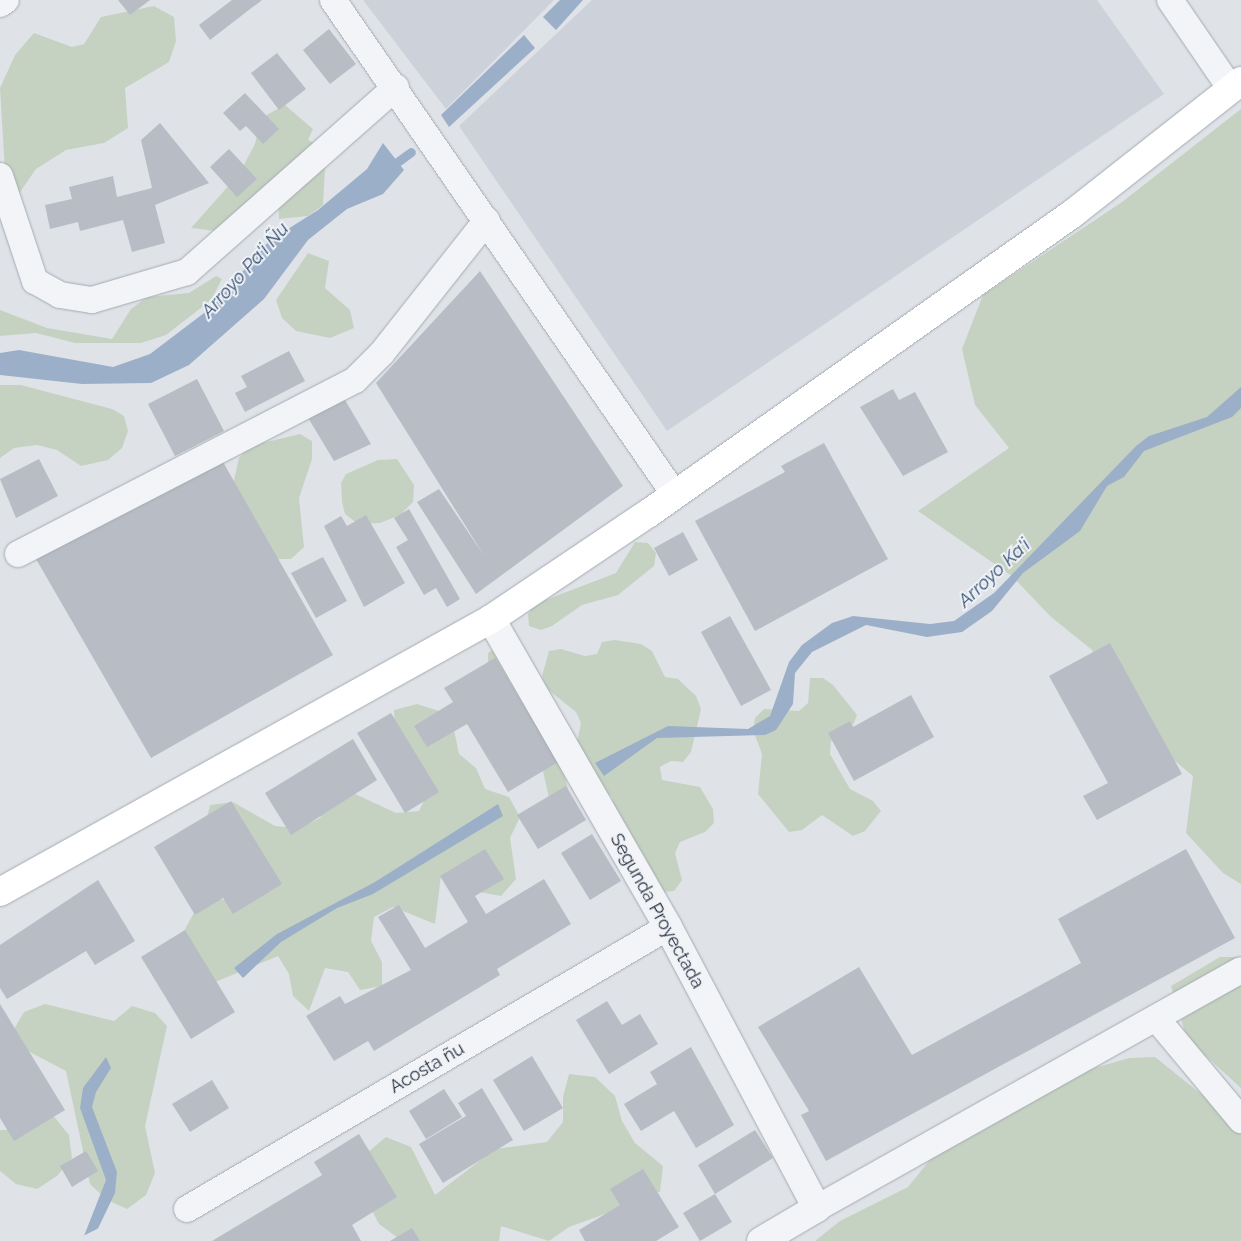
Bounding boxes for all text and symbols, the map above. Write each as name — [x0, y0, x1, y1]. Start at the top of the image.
water label: Arroyo Pa'i Ñu — [196, 218, 294, 322]
water label: Arroyo Ka'i — [953, 534, 1035, 612]
street label: Segunda Proyectada — [605, 830, 709, 992]
street label: Acosta ñu — [386, 1038, 468, 1098]

